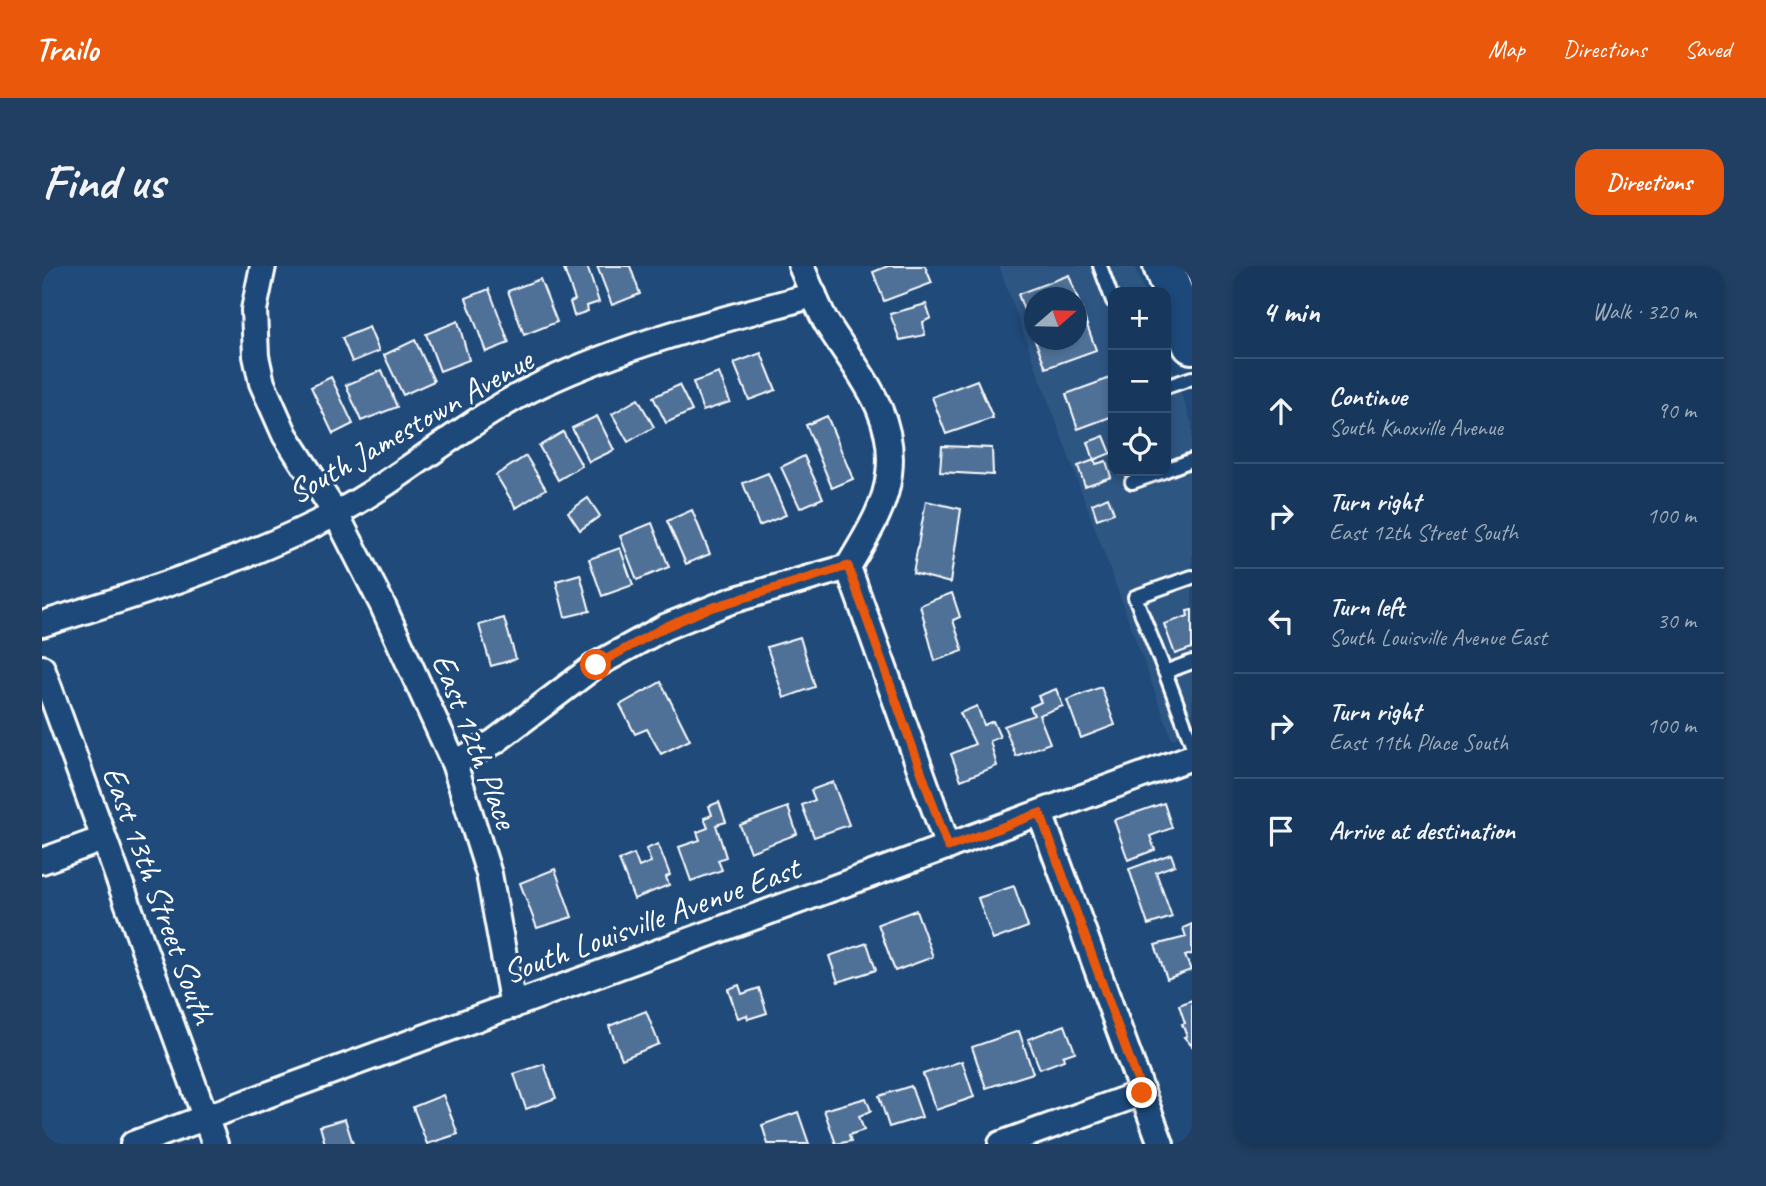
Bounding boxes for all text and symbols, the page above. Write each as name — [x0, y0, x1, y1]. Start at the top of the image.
text: Trailo — [35, 28, 98, 70]
text: Map — [1488, 34, 1525, 64]
text: Directions — [1563, 34, 1646, 64]
text: Saved — [1684, 34, 1731, 64]
button: Directions — [1575, 149, 1724, 215]
text: Find us — [42, 151, 164, 213]
north arrow — [1024, 287, 1087, 350]
map controls — [1108, 287, 1171, 476]
button: + — [1108, 287, 1171, 350]
text: 4 min — [1262, 293, 1319, 331]
text: Walk · 320 m — [1592, 297, 1696, 326]
street label: South Jamestown Avenue — [280, 338, 542, 513]
button: − — [1108, 350, 1171, 413]
text: Continue — [1329, 380, 1407, 413]
icon: ahead — [1262, 392, 1300, 430]
text: 90 m — [1657, 396, 1696, 425]
button: locate — [1108, 413, 1171, 476]
text: South Knoxville Avenue — [1329, 413, 1503, 442]
text: Turn right — [1329, 485, 1420, 518]
icon: right — [1262, 497, 1300, 535]
text: 100 m — [1647, 501, 1696, 530]
text: East 12th Street South — [1329, 518, 1518, 547]
text: Turn left — [1329, 590, 1404, 623]
icon: left — [1262, 602, 1300, 640]
text: 30 m — [1657, 606, 1696, 635]
text: South Louisville Avenue East — [1329, 623, 1547, 652]
street label: East 12th Place — [423, 648, 528, 836]
route start — [580, 649, 611, 680]
text: Turn right — [1329, 695, 1420, 728]
icon: right — [1262, 707, 1300, 745]
text: 100 m — [1647, 711, 1696, 740]
text: East 11th Place South — [1329, 728, 1508, 757]
street label: East 13th Street South — [93, 761, 226, 1031]
icon: arrive — [1262, 812, 1300, 850]
text: Arrive at destination — [1329, 814, 1515, 847]
street label: South Louisville Avenue East — [497, 846, 808, 993]
route end — [1126, 1077, 1157, 1108]

